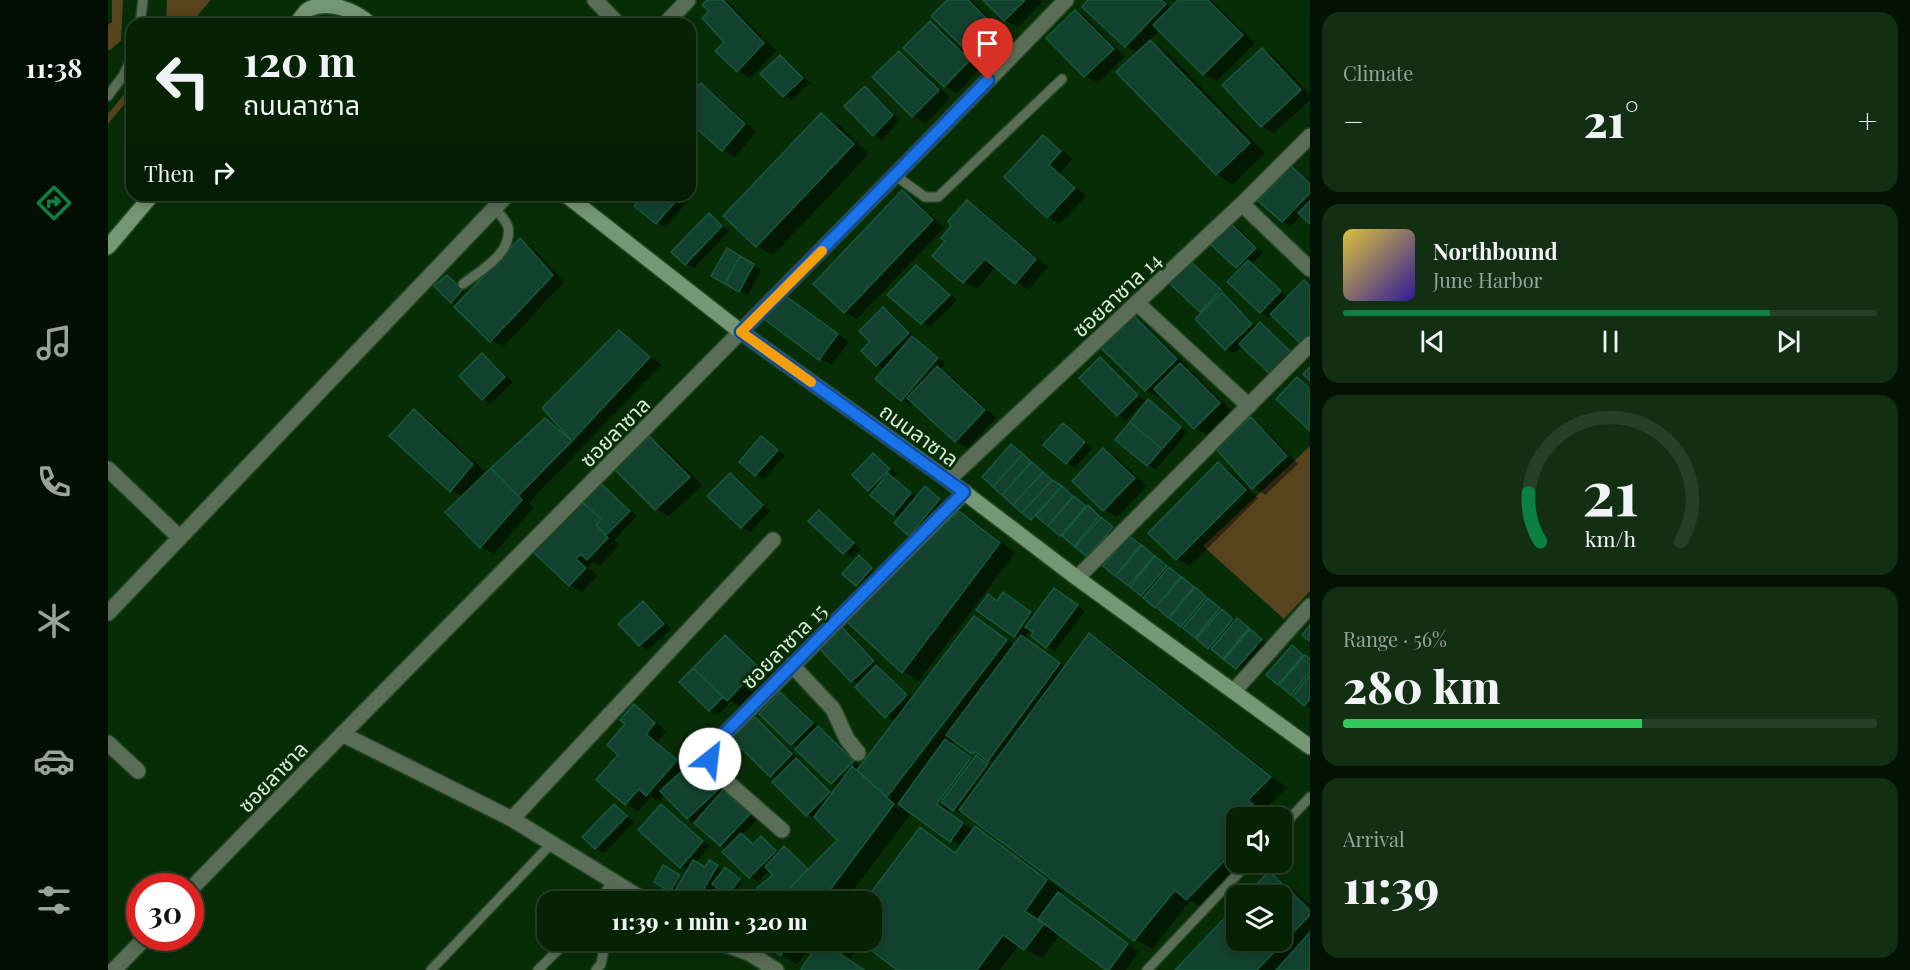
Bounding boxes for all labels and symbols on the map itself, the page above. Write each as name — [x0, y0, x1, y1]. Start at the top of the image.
pin — [962, 18, 1013, 80]
street label: ซอยลาซาล 14 — [1065, 245, 1167, 343]
street label: ซอยลาซาล — [573, 390, 655, 472]
street label: ถนนลาซาล — [875, 396, 965, 472]
street label: ซอยลาซาล 15 — [734, 596, 832, 694]
position arrow — [678, 727, 742, 791]
street label: ซอยลาซาล — [231, 734, 313, 818]
speed limit sign: 30 — [126, 873, 204, 951]

